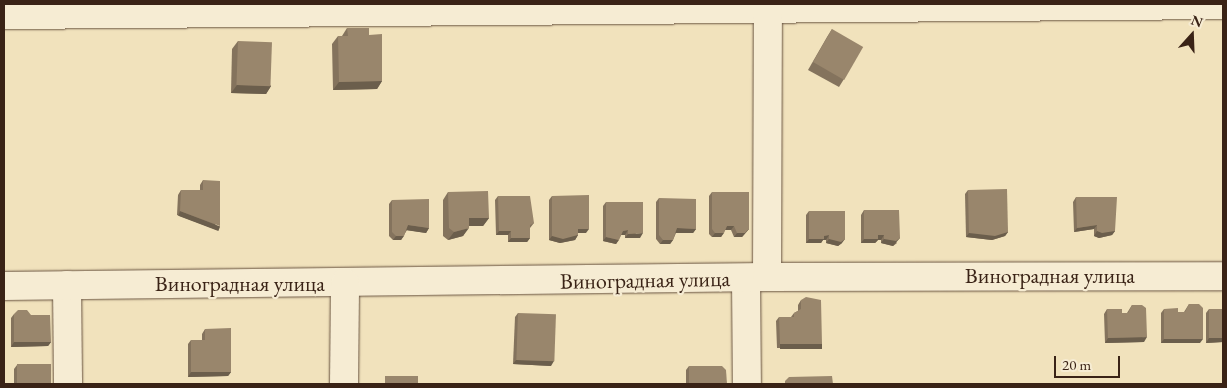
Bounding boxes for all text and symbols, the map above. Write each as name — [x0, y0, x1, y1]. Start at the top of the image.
north arrow — [1167, 10, 1217, 60]
text: N — [1189, 11, 1206, 31]
street label: Виноградная улица — [965, 263, 1135, 289]
street label: Виноградная улица — [560, 265, 730, 295]
street label: Виноградная улица — [155, 271, 325, 297]
scale bar — [1057, 346, 1123, 378]
text: 20 m — [1062, 355, 1091, 374]

